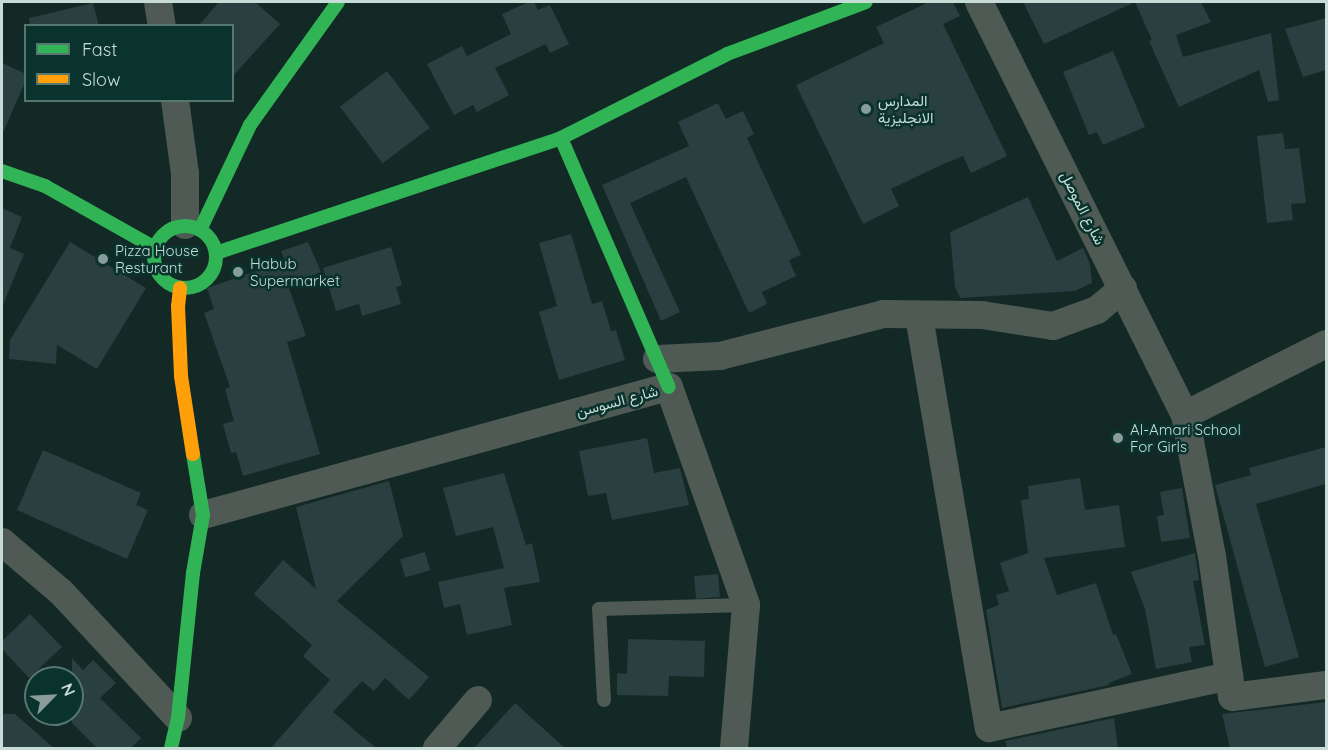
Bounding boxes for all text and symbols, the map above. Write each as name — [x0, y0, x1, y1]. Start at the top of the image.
legend — [24, 24, 234, 102]
text: Fast — [82, 38, 117, 61]
text: Slow — [82, 68, 120, 91]
place label: المدارس الانجليزية — [878, 91, 933, 126]
marker: المدارس الانجليزية — [859, 102, 873, 116]
street label: شارع الموصل — [1057, 168, 1109, 248]
place label: Pizza House Resturant — [115, 241, 199, 276]
marker: Pizza House Resturant — [96, 252, 110, 266]
place label: Habub Supermarket — [250, 254, 340, 289]
marker: Habub Supermarket — [231, 265, 245, 279]
street label: شارع السوسن — [574, 381, 660, 421]
place label: Al-Amari School For Girls — [1130, 420, 1241, 455]
marker: Al-Amari School For Girls — [1111, 431, 1125, 445]
north arrow — [24, 666, 84, 726]
text: N — [57, 680, 80, 699]

